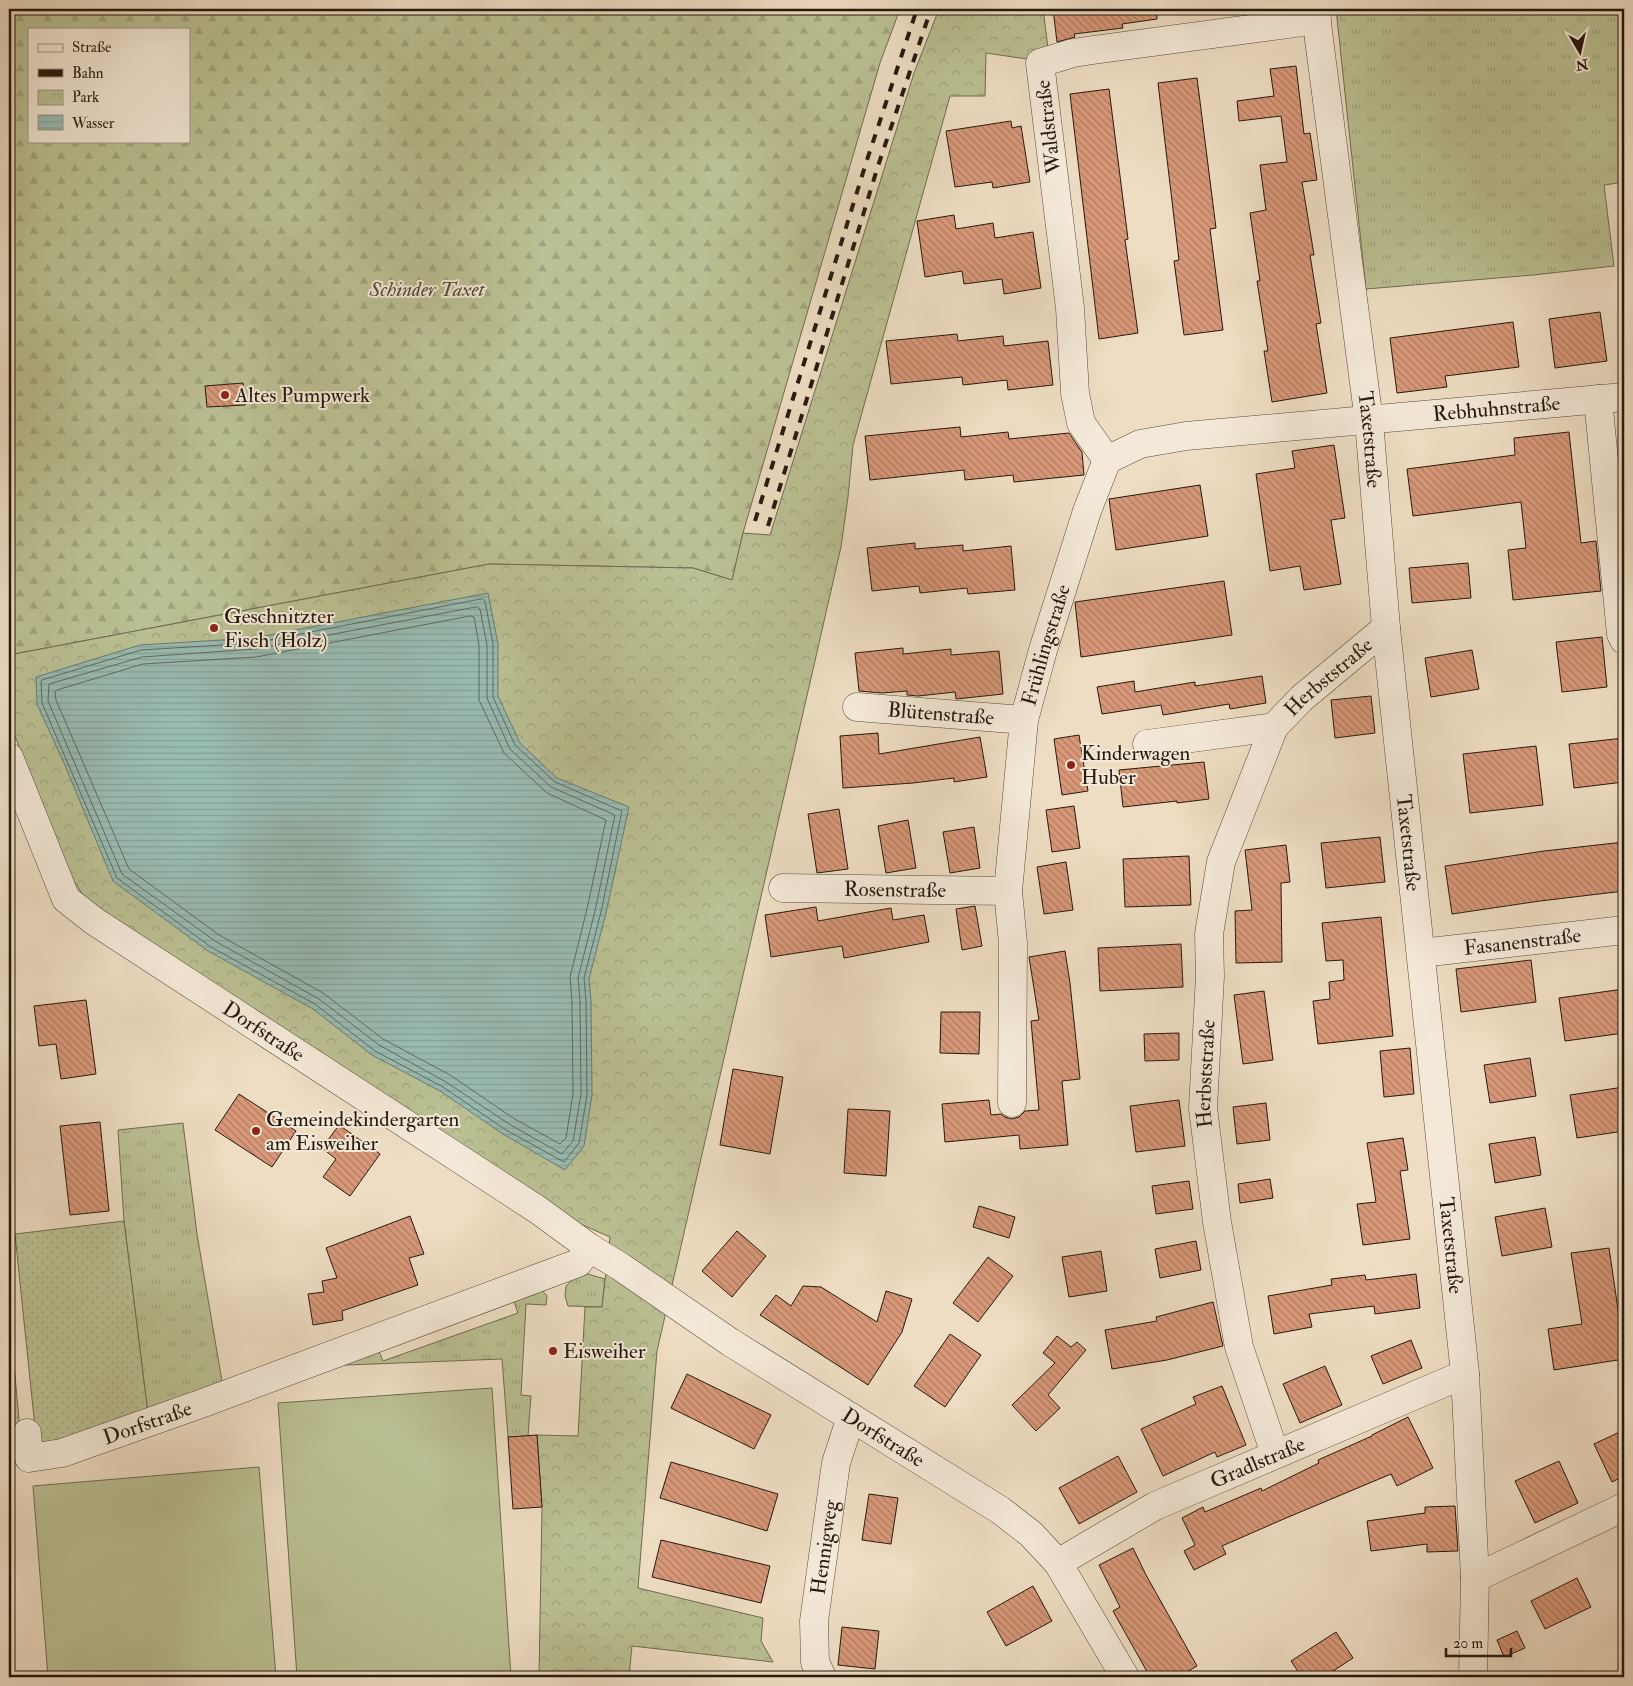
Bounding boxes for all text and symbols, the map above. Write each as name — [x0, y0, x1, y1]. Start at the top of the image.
legend — [28, 28, 190, 142]
north arrow — [1556, 28, 1606, 78]
text: Straße — [72, 38, 111, 57]
text: N — [1574, 55, 1590, 74]
text: Bahn — [72, 64, 104, 83]
street label: Waldstraße — [1029, 78, 1068, 176]
text: Park — [72, 88, 99, 107]
text: Wasser — [71, 114, 115, 133]
park label: Schinder Taxet — [368, 276, 485, 303]
place label: Altes Pumpwerk — [234, 382, 370, 409]
marker: Altes Pumpwerk — [219, 389, 231, 401]
street label: Taxetstraße — [1351, 389, 1387, 489]
street label: Rebhuhnstraße — [1431, 390, 1562, 428]
street label: Frühlingstraße — [1015, 581, 1077, 709]
place label: Geschnitzter Fisch (Holz) — [224, 603, 334, 654]
marker: Geschnitzter Fisch (Holz) — [208, 622, 220, 634]
street label: Herbststraße — [1278, 631, 1379, 722]
street label: Blütenstraße — [886, 696, 995, 732]
place label: Kinderwagen Huber — [1081, 740, 1191, 791]
marker: Kinderwagen Huber — [1065, 759, 1077, 771]
street label: Taxetstraße — [1390, 793, 1427, 893]
street label: Rosenstraße — [844, 876, 947, 904]
street label: Fasanenstraße — [1462, 922, 1583, 962]
street label: Dorfstraße — [217, 995, 310, 1068]
street label: Herbststraße — [1190, 1019, 1222, 1129]
place label: Gemeindekindergarten am Eisweiher — [266, 1106, 460, 1157]
marker: Gemeindekindergarten am Eisweiher — [250, 1125, 262, 1137]
street label: Taxetstraße — [1432, 1196, 1469, 1295]
place label: Eisweiher — [563, 1338, 646, 1365]
marker: Eisweiher — [547, 1345, 559, 1357]
street label: Dorfstraße — [99, 1395, 196, 1451]
street label: Dorfstraße — [837, 1402, 930, 1474]
street label: Gradlstraße — [1206, 1431, 1309, 1495]
street label: Hennigweg — [805, 1498, 845, 1596]
scale bar — [1446, 1626, 1510, 1658]
text: 20 m — [1453, 1634, 1483, 1653]

